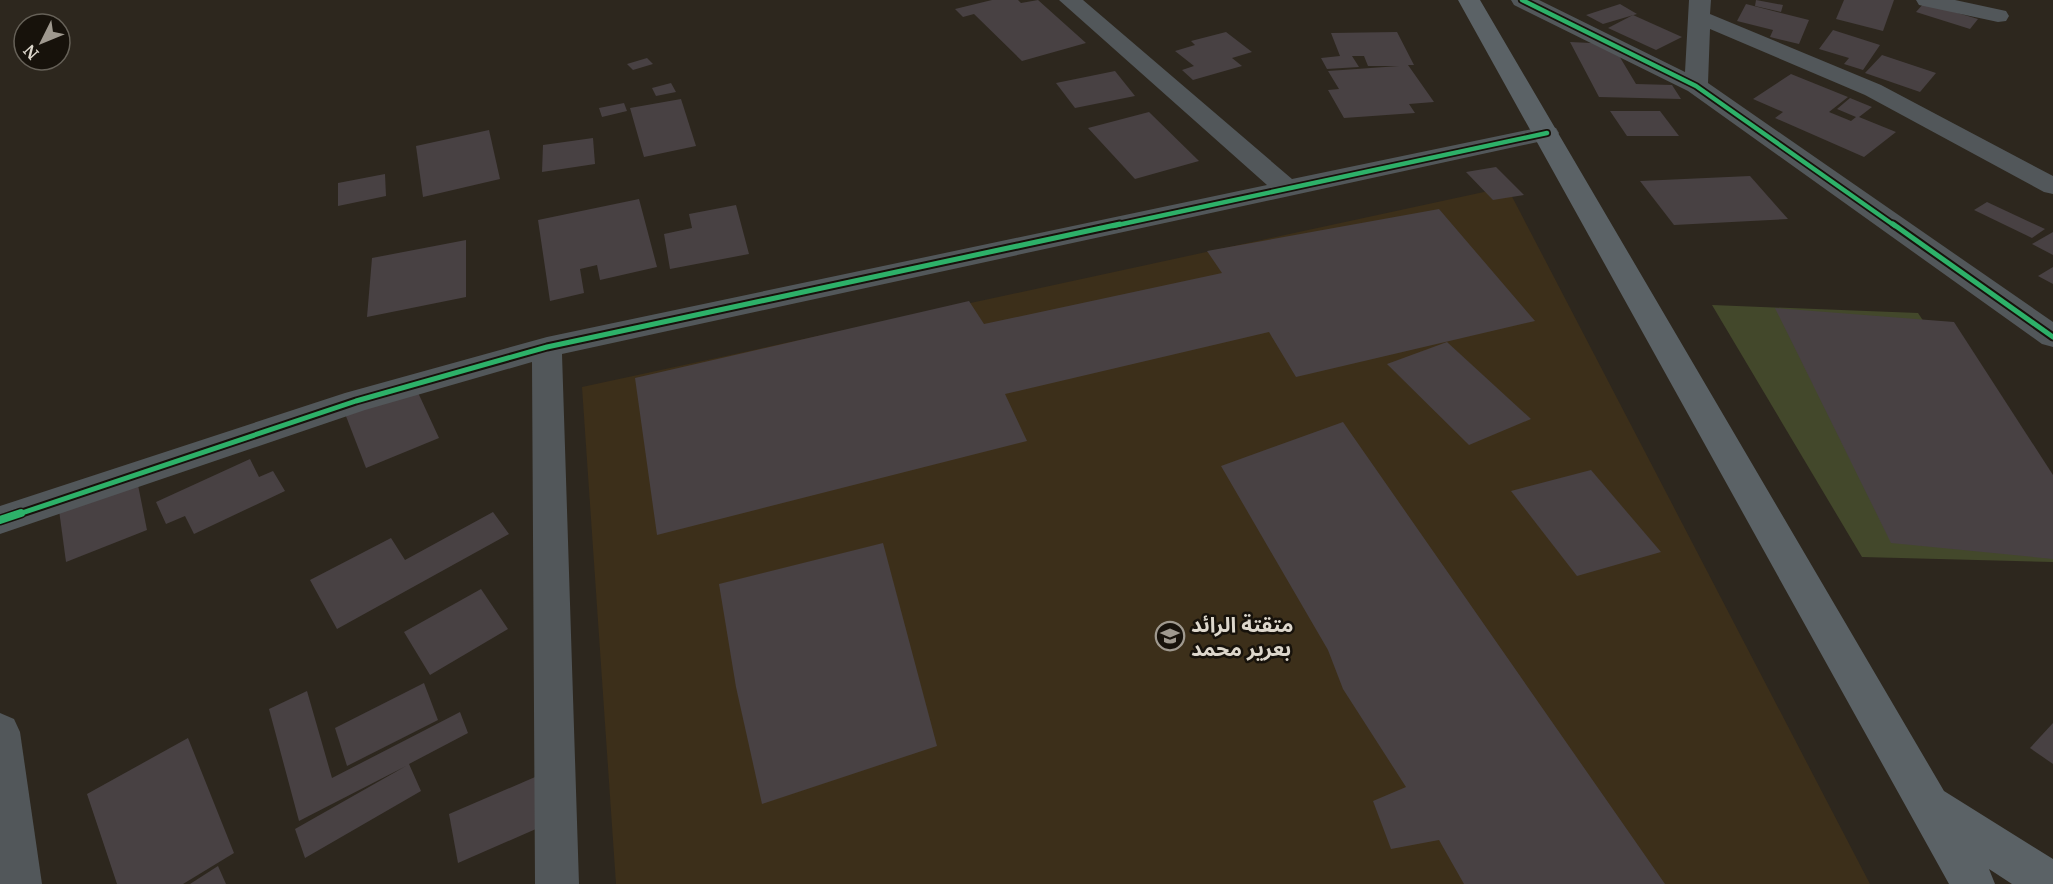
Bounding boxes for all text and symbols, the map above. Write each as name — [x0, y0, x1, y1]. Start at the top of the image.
north arrow — [12, 12, 72, 72]
text: N — [19, 41, 43, 64]
place label: متقتة الرائد بعرير محمد — [1191, 611, 1293, 662]
school or university icon: متقتة الرائد بعرير محمد — [1154, 620, 1186, 652]

